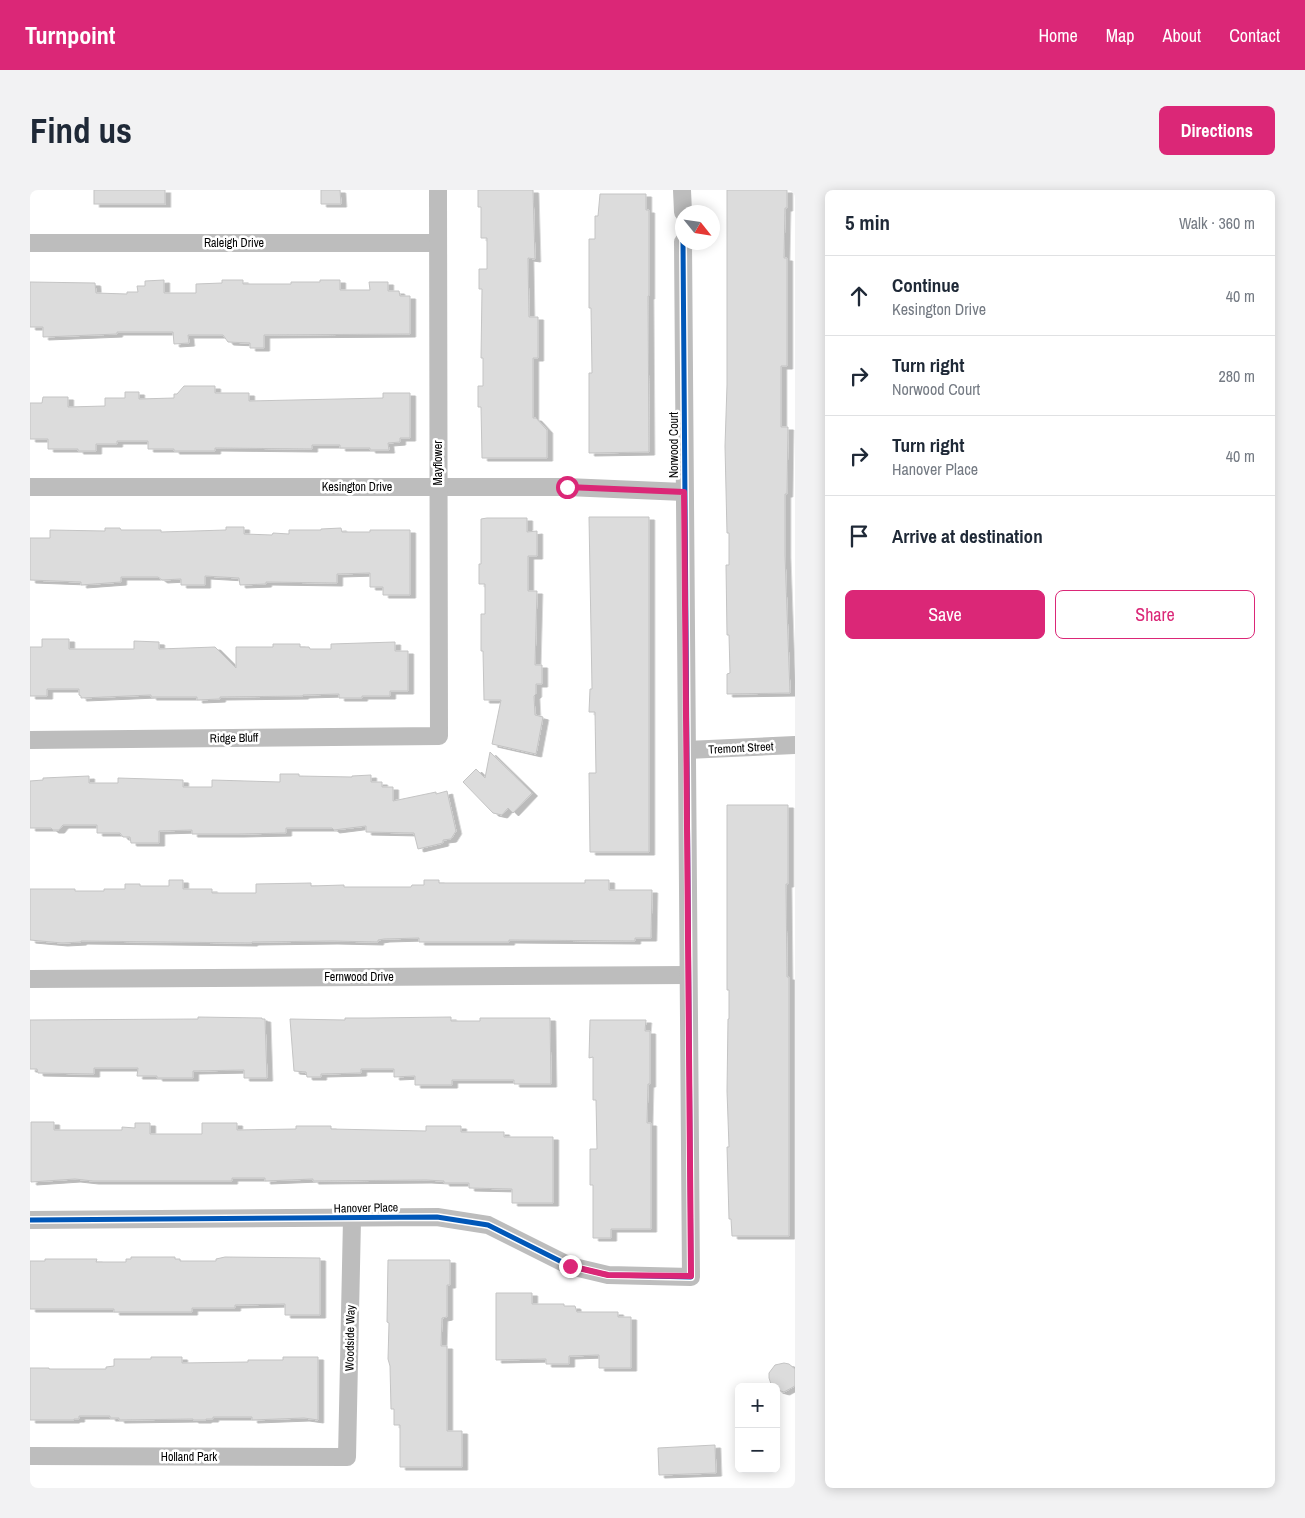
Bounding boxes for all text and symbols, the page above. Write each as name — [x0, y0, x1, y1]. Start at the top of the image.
text: Turnpoint — [25, 19, 115, 51]
text: Home — [1038, 23, 1078, 48]
text: Map — [1106, 23, 1135, 48]
text: About — [1163, 23, 1201, 48]
text: Contact — [1229, 23, 1280, 48]
button: Directions — [1159, 106, 1275, 155]
text: Find us — [30, 107, 132, 154]
north arrow — [675, 205, 720, 250]
text: 5 min — [845, 208, 890, 237]
text: Walk · 360 m — [1179, 212, 1255, 234]
street label: Raleigh Drive — [204, 235, 264, 251]
text: Continue — [892, 272, 960, 298]
icon: ahead — [845, 282, 873, 310]
text: 40 m — [1226, 285, 1255, 307]
text: Kesington Drive — [892, 298, 986, 320]
text: Turn right — [892, 352, 964, 378]
icon: right — [845, 362, 873, 390]
text: 280 m — [1219, 365, 1255, 387]
text: Norwood Court — [892, 378, 980, 400]
street label: Norwood Court — [666, 412, 682, 478]
text: Turn right — [892, 432, 964, 458]
street label: Mayflower — [430, 440, 446, 485]
icon: right — [845, 442, 873, 470]
text: 40 m — [1226, 445, 1255, 467]
text: Hanover Place — [892, 458, 978, 480]
route start — [556, 476, 579, 499]
street label: Kesington Drive — [322, 479, 392, 495]
icon: arrive — [845, 522, 873, 550]
text: Arrive at destination — [892, 523, 1043, 549]
button: Save — [845, 590, 1045, 639]
button: Share — [1055, 590, 1255, 639]
street label: Ridge Bluff — [210, 730, 259, 746]
street label: Tremont Street — [708, 738, 774, 758]
street label: Fernwood Drive — [324, 969, 394, 985]
street label: Hanover Place — [334, 1199, 398, 1217]
route end — [559, 1255, 582, 1278]
street label: Woodside Way — [341, 1305, 359, 1371]
map controls — [735, 1383, 780, 1473]
button: + — [735, 1383, 780, 1428]
button: − — [735, 1428, 780, 1473]
street label: Holland Park — [161, 1449, 217, 1465]

